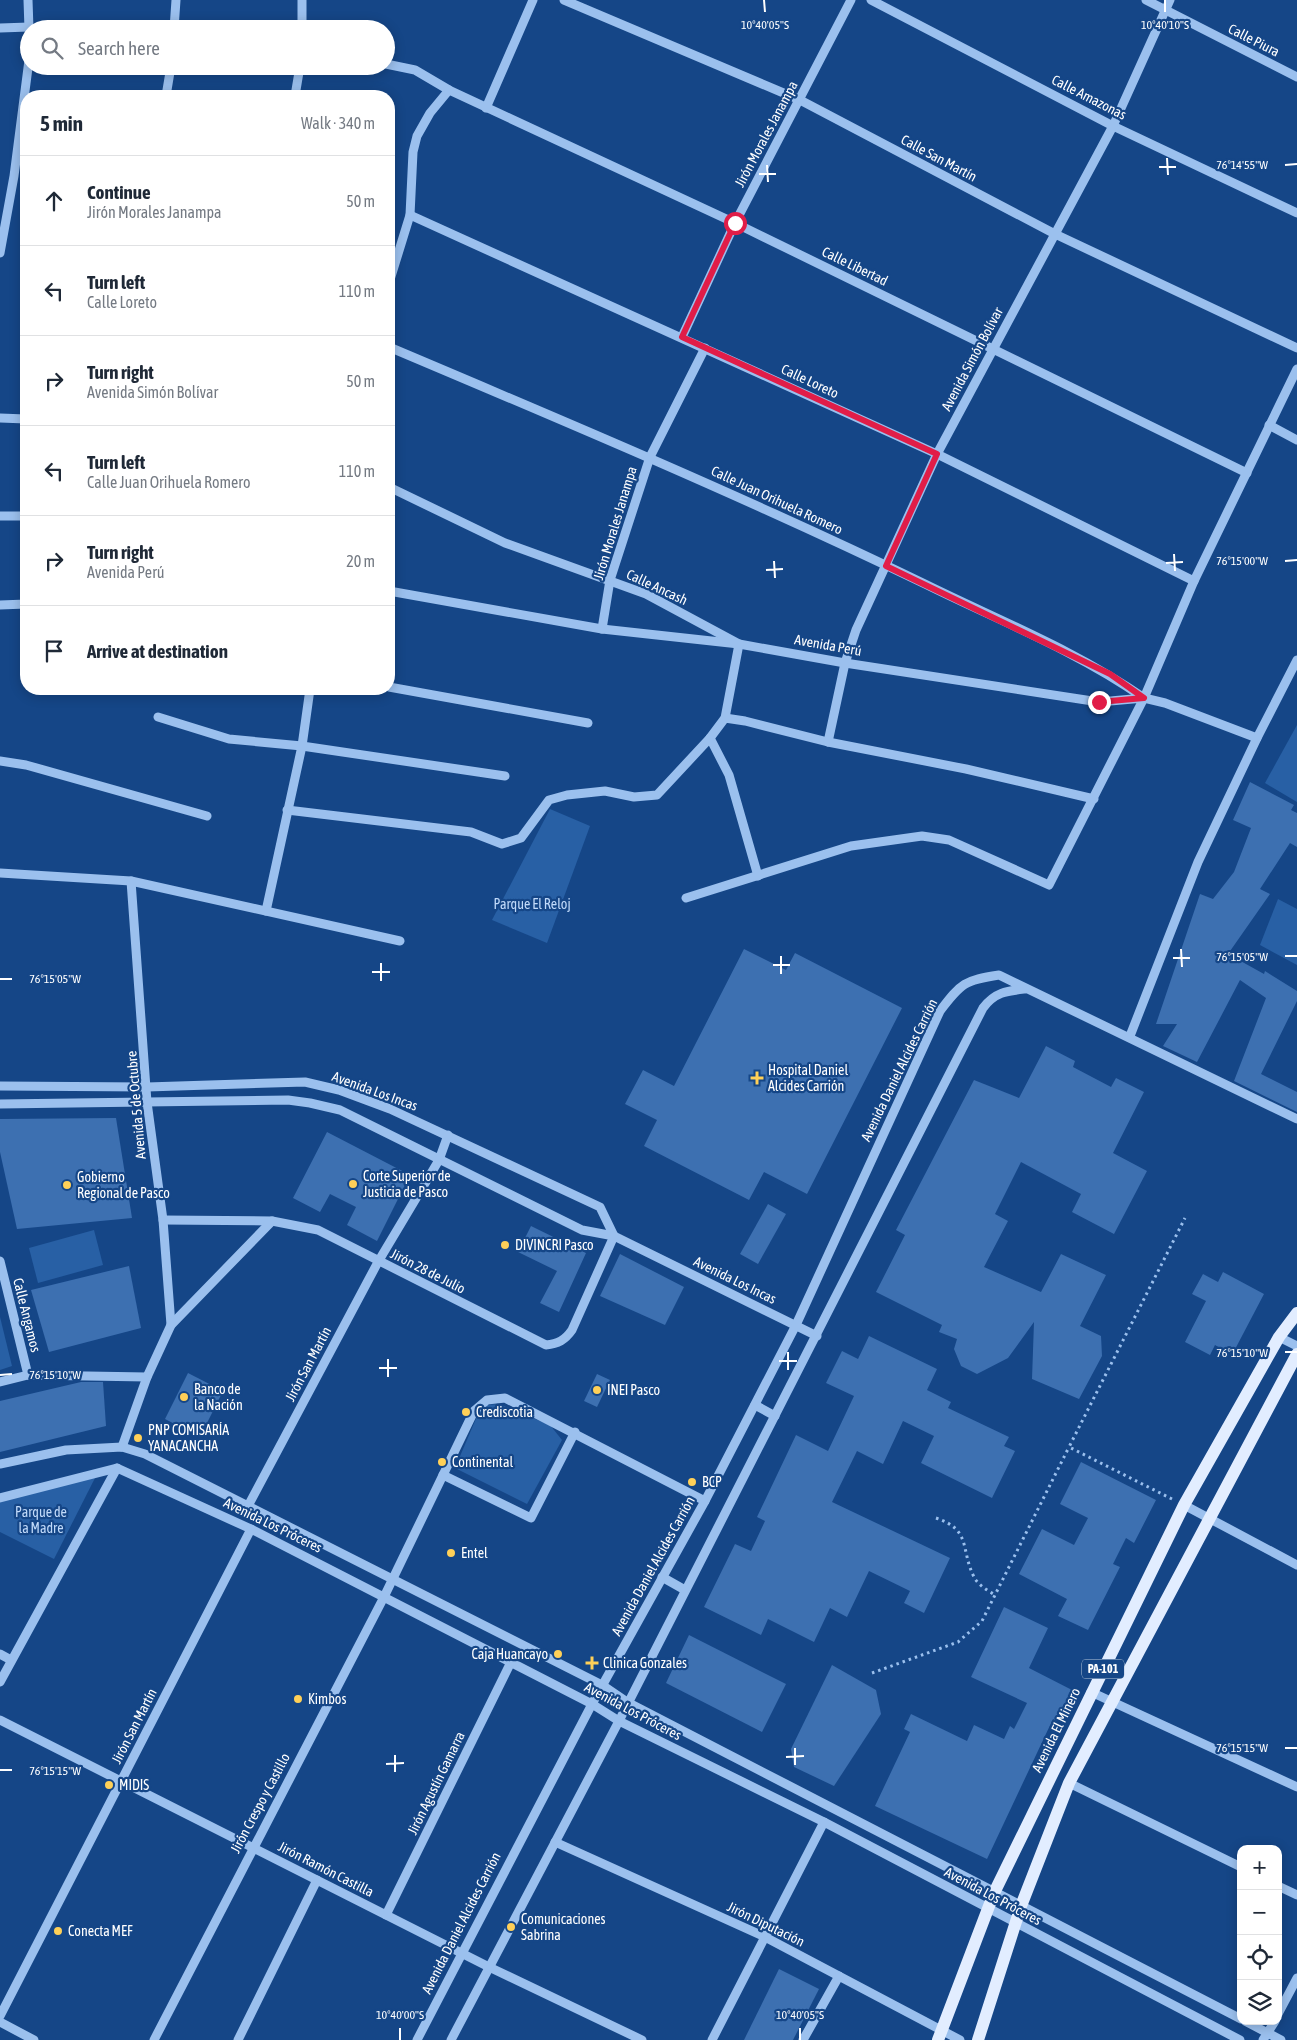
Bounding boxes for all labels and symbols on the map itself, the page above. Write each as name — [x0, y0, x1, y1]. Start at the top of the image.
text: 10°40'05"S — [741, 18, 789, 32]
text: 10°40'10"S — [1141, 18, 1189, 32]
street label: Calle Piura — [1226, 20, 1282, 60]
street label: Calle Amazonas — [1049, 71, 1129, 123]
street label: Jirón Morales Janampa — [731, 78, 801, 190]
street label: Calle San Martín — [898, 131, 980, 185]
text: 76°14'55"W — [1216, 158, 1268, 172]
route start — [724, 212, 747, 235]
street label: Calle Libertad — [820, 243, 890, 289]
street label: Avenida Simón Bolívar — [938, 304, 1006, 413]
street label: Calle Loreto — [779, 361, 841, 401]
street label: Calle Juan Orihuela Romero — [709, 463, 845, 537]
street label: Jirón Morales Janampa — [590, 464, 640, 582]
text: 76°15'00"W — [1216, 554, 1268, 568]
street label: Calle Ancash — [624, 566, 690, 608]
street label: Avenida Perú — [793, 631, 863, 659]
route end — [1088, 691, 1111, 714]
park label: Parque El Reloj — [493, 896, 571, 912]
text: 76°15'05"W — [1216, 950, 1268, 964]
text: 76°15'05"W — [29, 972, 81, 986]
street label: Avenida Daniel Alcides Carrión — [857, 996, 941, 1144]
street label: Avenida 5 de Octubre — [123, 1050, 149, 1160]
place label: Hospital Daniel Alcides Carrión — [768, 1062, 848, 1094]
street label: Avenida Los Incas — [330, 1068, 420, 1114]
marker: Hospital Daniel Alcides Carrión — [750, 1071, 764, 1085]
place label: Corte Superior de Justicia de Pasco — [363, 1168, 451, 1200]
place label: Gobierno Regional de Pasco — [77, 1169, 170, 1201]
marker: Corte Superior de Justicia de Pasco — [347, 1178, 359, 1190]
marker: Gobierno Regional de Pasco — [61, 1179, 73, 1191]
place label: DIVINCRI Pasco — [515, 1237, 594, 1253]
marker: DIVINCRI Pasco — [499, 1239, 511, 1251]
street label: Jirón 28 de Julio — [388, 1245, 468, 1297]
street label: Avenida Los Incas — [691, 1253, 779, 1307]
street label: Calle Angamos — [10, 1276, 44, 1354]
street label: Jirón San Martín — [282, 1324, 334, 1404]
text: 76°15'10"W — [1216, 1346, 1268, 1360]
text: 76°15'10"W — [29, 1368, 81, 1382]
place label: Banco de la Nación — [194, 1381, 243, 1413]
place label: INEI Pasco — [607, 1382, 660, 1398]
marker: INEI Pasco — [591, 1384, 603, 1396]
marker: Banco de la Nación — [178, 1391, 190, 1403]
place label: Crediscotia — [476, 1404, 533, 1420]
marker: Crediscotia — [460, 1406, 472, 1418]
place label: PNP COMISARÍA YANACANCHA — [148, 1422, 229, 1454]
marker: PNP COMISARÍA YANACANCHA — [132, 1432, 144, 1444]
place label: Continental — [452, 1454, 513, 1470]
marker: Continental — [436, 1456, 448, 1468]
place label: BCP — [702, 1474, 722, 1490]
marker: BCP — [686, 1476, 698, 1488]
street label: Avenida Los Próceres — [221, 1494, 325, 1556]
street label: Avenida Daniel Alcides Carrión — [608, 1494, 698, 1638]
park label: Parque de la Madre — [15, 1504, 67, 1536]
place label: Entel — [461, 1545, 488, 1561]
marker: Entel — [445, 1547, 457, 1559]
place label: Caja Huancayo — [471, 1646, 548, 1662]
marker: Caja Huancayo — [552, 1648, 564, 1660]
place label: Clinica Gonzales — [603, 1655, 687, 1671]
marker: Clinica Gonzales — [585, 1656, 599, 1670]
road number: PA-101 — [1082, 1660, 1124, 1678]
street label: Avenida Los Próceres — [582, 1679, 684, 1743]
street label: Avenida El Minero — [1029, 1685, 1083, 1775]
street label: Jirón San Martín — [108, 1686, 160, 1766]
place label: Kimbos — [308, 1691, 346, 1707]
marker: Kimbos — [292, 1693, 304, 1705]
street label: Jirón Agustín Gamarra — [404, 1729, 468, 1837]
text: 76°15'15"W — [1216, 1741, 1268, 1755]
street label: Jirón Crespo y Castillo — [227, 1750, 293, 1856]
text: 76°15'15"W — [29, 1764, 81, 1778]
place label: MIDIS — [119, 1777, 149, 1793]
marker: MIDIS — [103, 1779, 115, 1791]
street label: Jirón Ramón Castilla — [276, 1838, 376, 1900]
street label: Avenida Daniel Alcides Carrión — [418, 1850, 504, 1996]
street label: Avenida Los Próceres — [942, 1864, 1044, 1928]
street label: Jirón Diputación — [725, 1898, 807, 1950]
place label: Comunicaciones Sabrina — [521, 1911, 606, 1943]
marker: Comunicaciones Sabrina — [505, 1921, 517, 1933]
place label: Conecta MEF — [68, 1923, 133, 1939]
marker: Conecta MEF — [52, 1925, 64, 1937]
text: 10°40'00"S — [376, 2008, 424, 2022]
text: 10°40'05"S — [776, 2008, 824, 2022]

